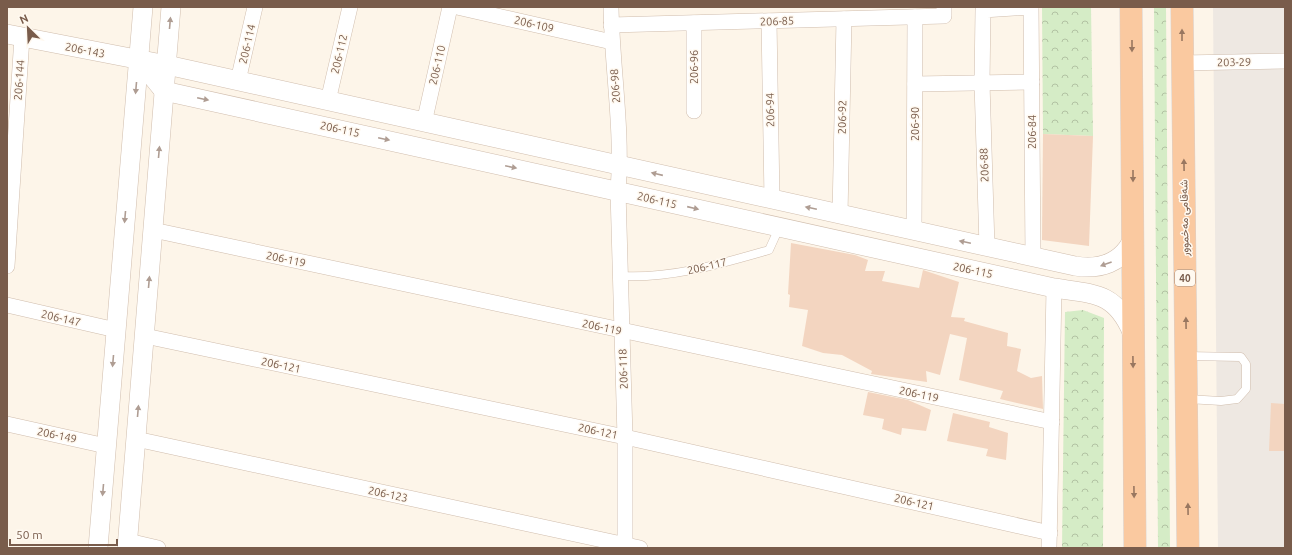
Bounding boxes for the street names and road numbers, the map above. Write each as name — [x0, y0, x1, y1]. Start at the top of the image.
street label: 206-109 — [513, 14, 555, 34]
street label: 206-85 — [760, 14, 794, 28]
street label: 206-114 — [237, 23, 257, 65]
street label: 206-112 — [329, 33, 349, 75]
street label: 206-143 — [64, 40, 106, 60]
street label: 206-110 — [427, 44, 447, 86]
street label: 206-96 — [688, 50, 700, 84]
street label: 203-29 — [1217, 56, 1251, 68]
street label: 206-144 — [12, 59, 26, 101]
street label: 206-98 — [608, 69, 622, 103]
street label: 206-94 — [764, 93, 776, 127]
street label: 206-92 — [836, 100, 848, 134]
street label: 206-90 — [909, 107, 921, 141]
street label: 206-84 — [1026, 115, 1038, 149]
street label: 206-115 — [319, 119, 361, 139]
street label: 206-88 — [977, 148, 991, 182]
street label: شەقامی مەخموور — [1177, 179, 1192, 258]
street label: 206-115 — [636, 190, 678, 210]
street label: 206-119 — [265, 249, 307, 269]
street label: 206-117 — [686, 256, 728, 276]
street label: 206-115 — [952, 260, 994, 280]
road number: 40 — [1175, 270, 1195, 286]
street label: 206-147 — [40, 308, 82, 328]
street label: 206-119 — [581, 317, 623, 337]
street label: 206-118 — [616, 349, 630, 389]
street label: 206-121 — [260, 355, 302, 375]
street label: 206-119 — [898, 384, 940, 404]
street label: 206-121 — [577, 421, 619, 441]
street label: 206-149 — [36, 425, 78, 445]
street label: 206-123 — [367, 484, 409, 504]
street label: 206-121 — [893, 492, 935, 512]

